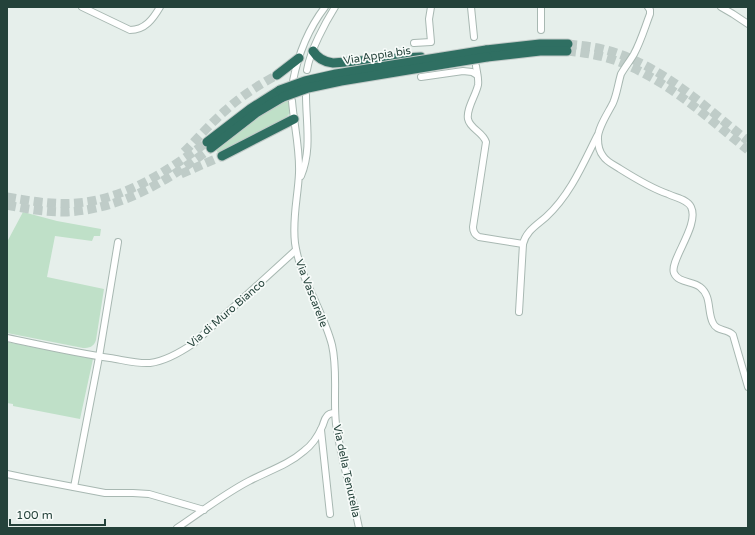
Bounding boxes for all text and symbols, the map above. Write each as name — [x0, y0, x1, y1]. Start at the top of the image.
street label: Via Appia bis — [342, 44, 412, 67]
street label: Via Vascarelle — [293, 257, 330, 329]
street label: Via di Muro Bianco — [185, 276, 268, 351]
street label: Via della Tenutella — [330, 423, 363, 519]
scale bar — [10, 501, 105, 527]
text: 100 m — [16, 508, 53, 522]

